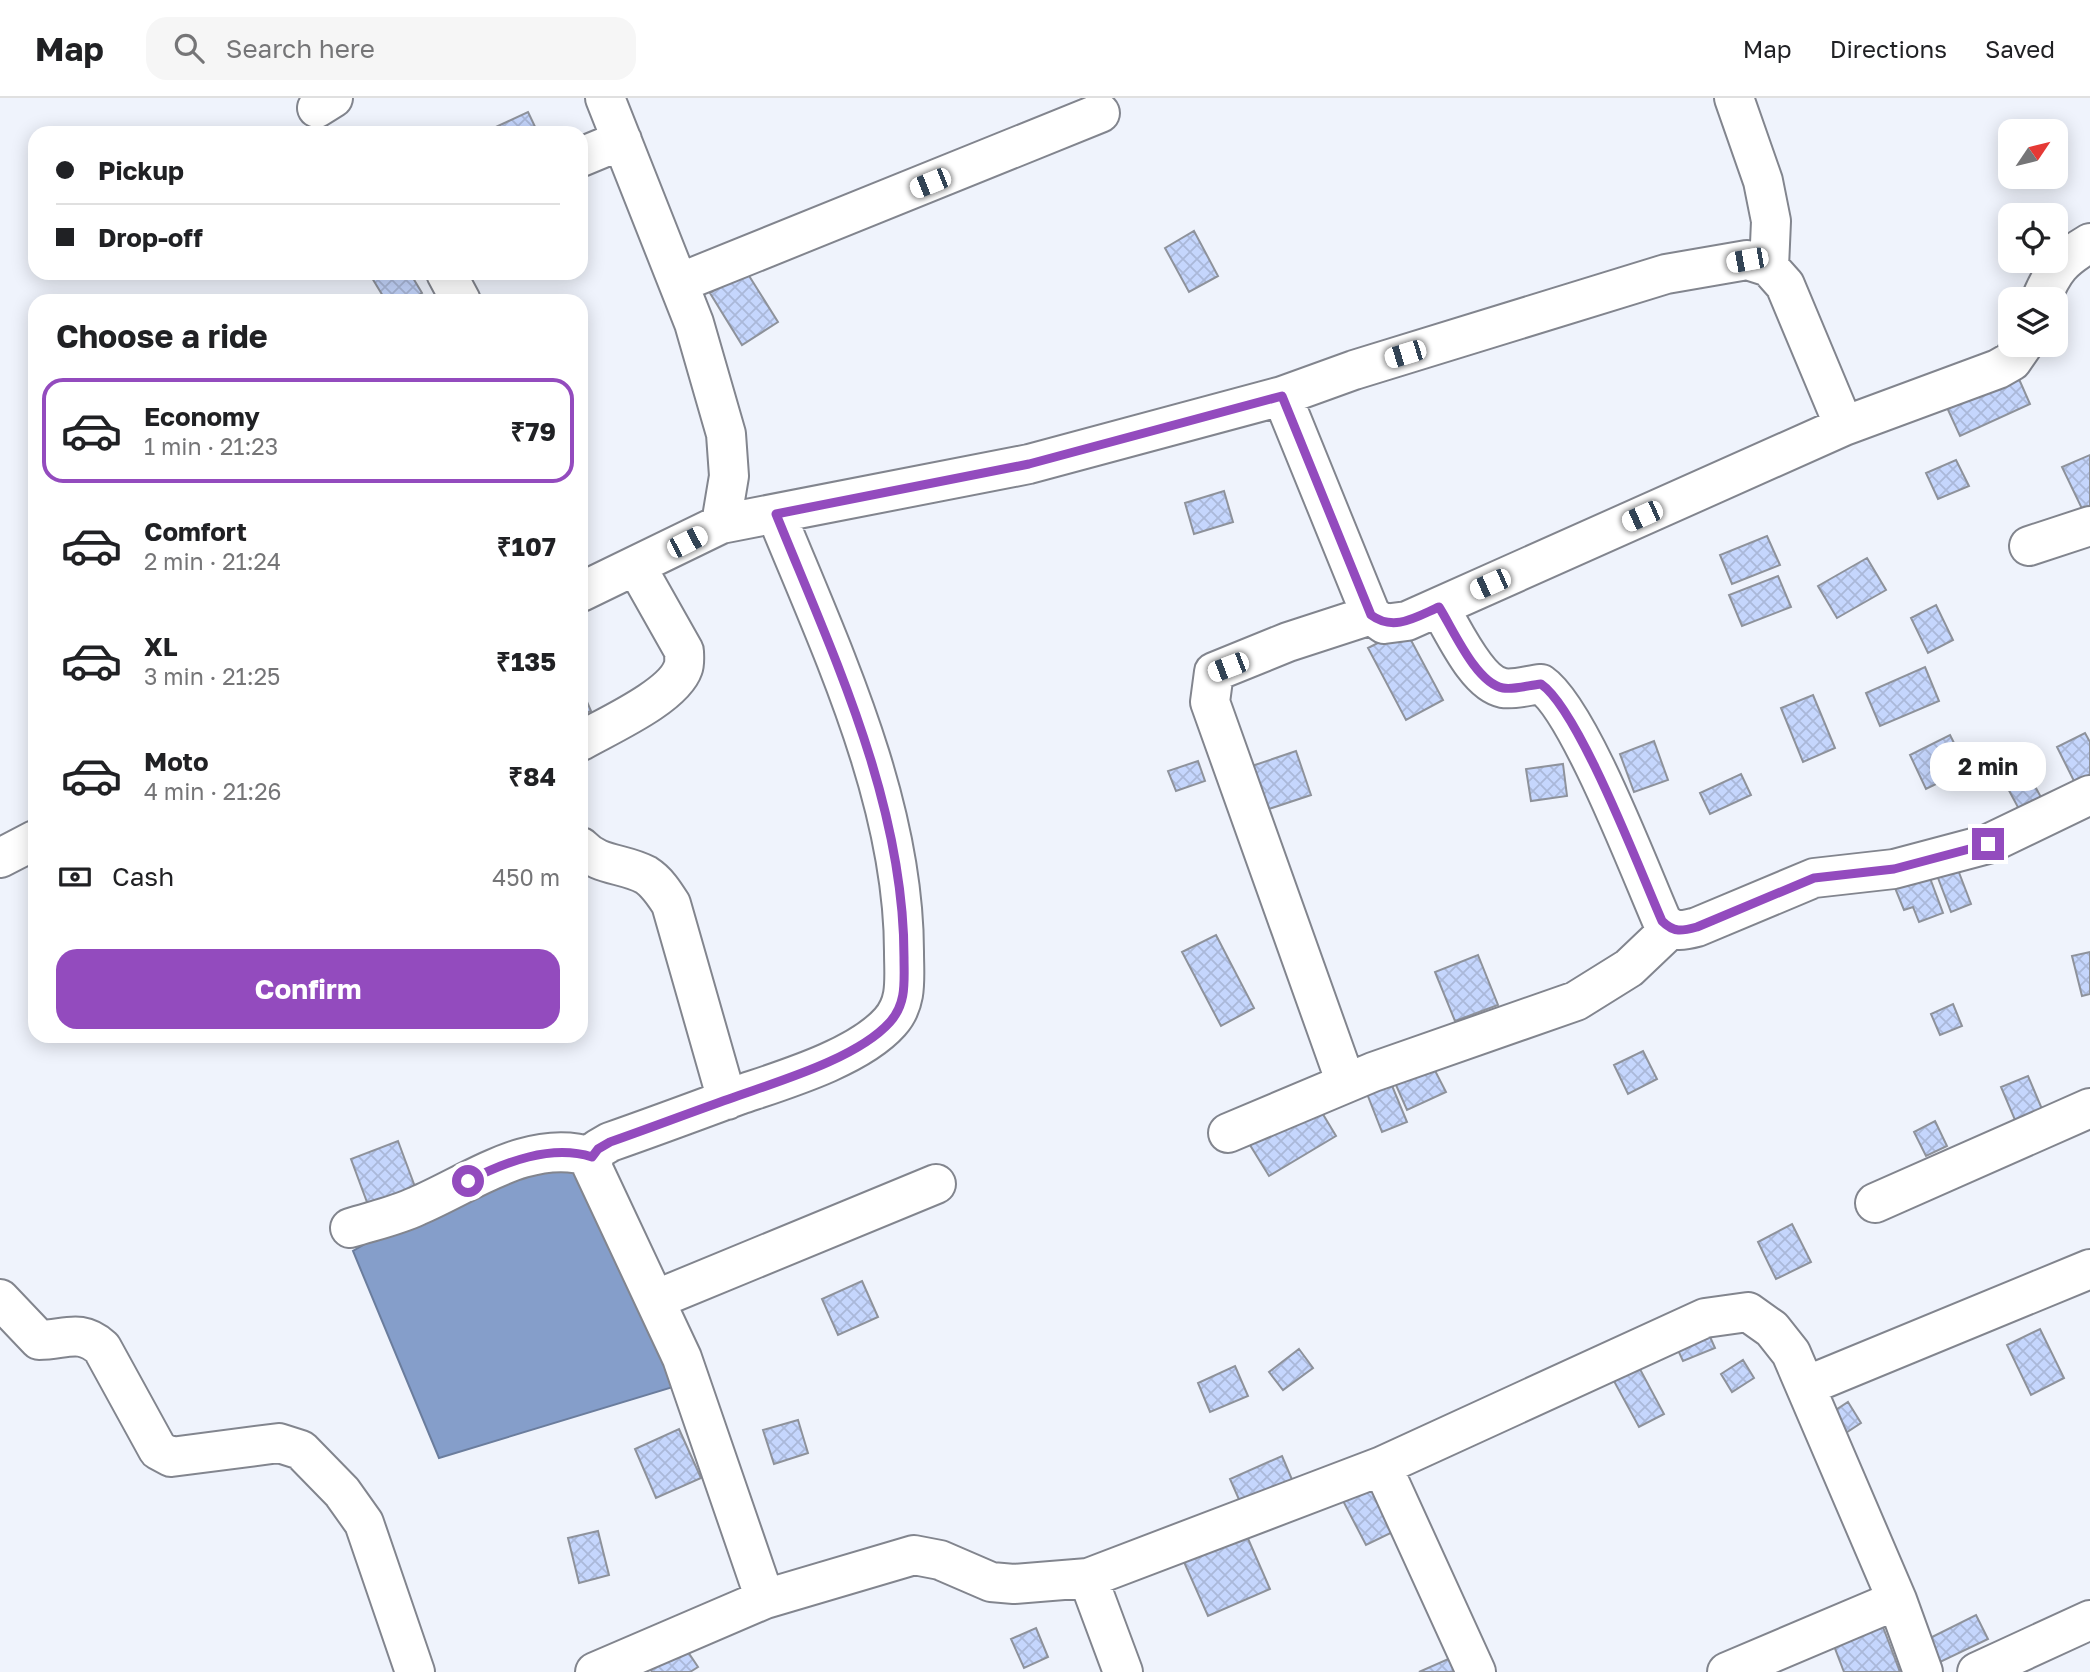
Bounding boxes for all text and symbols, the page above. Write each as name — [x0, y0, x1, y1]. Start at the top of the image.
search box — [146, 17, 636, 80]
text: Map — [35, 29, 104, 68]
icon: search — [170, 29, 208, 67]
text: Search here — [226, 33, 375, 64]
text: Map — [1743, 34, 1792, 63]
text: Directions — [1830, 34, 1947, 63]
text: Saved — [1985, 34, 2055, 63]
north arrow — [1998, 119, 2068, 189]
map controls — [1998, 119, 2068, 357]
text: Pickup — [98, 155, 184, 186]
car — [907, 165, 954, 201]
button: locate — [1998, 203, 2068, 273]
text: Drop-off — [98, 222, 203, 253]
car — [1725, 246, 1770, 274]
button: layers — [1998, 287, 2068, 357]
text: Choose a ride — [56, 317, 268, 355]
car — [1382, 338, 1429, 370]
icon: car — [60, 399, 123, 462]
text: Economy — [144, 401, 260, 432]
text: ₹79 — [510, 416, 556, 447]
text: 1 min · 21:23 — [144, 432, 278, 460]
car — [1619, 498, 1666, 534]
icon: car — [60, 514, 123, 577]
text: Comfort — [144, 516, 247, 547]
car — [664, 523, 711, 561]
text: ₹107 — [497, 531, 556, 562]
text: 2 min · 21:24 — [144, 547, 281, 575]
car — [1467, 566, 1514, 602]
icon: car — [60, 629, 123, 692]
text: XL — [144, 631, 178, 662]
text: ₹135 — [496, 646, 556, 677]
car — [1205, 650, 1252, 684]
text: 3 min · 21:25 — [144, 662, 280, 690]
callout: 2 min — [1930, 742, 2046, 792]
icon: car — [60, 744, 123, 807]
text: Moto — [144, 746, 209, 777]
text: 2 min — [1958, 752, 2018, 780]
text: ₹84 — [508, 761, 556, 792]
text: 4 min · 21:26 — [144, 777, 282, 805]
route end — [1972, 828, 2004, 860]
icon: cash — [56, 858, 94, 896]
text: Cash — [112, 861, 174, 892]
text: 450 m — [492, 863, 560, 891]
button: Confirm — [56, 949, 560, 1029]
route start — [452, 1165, 484, 1197]

